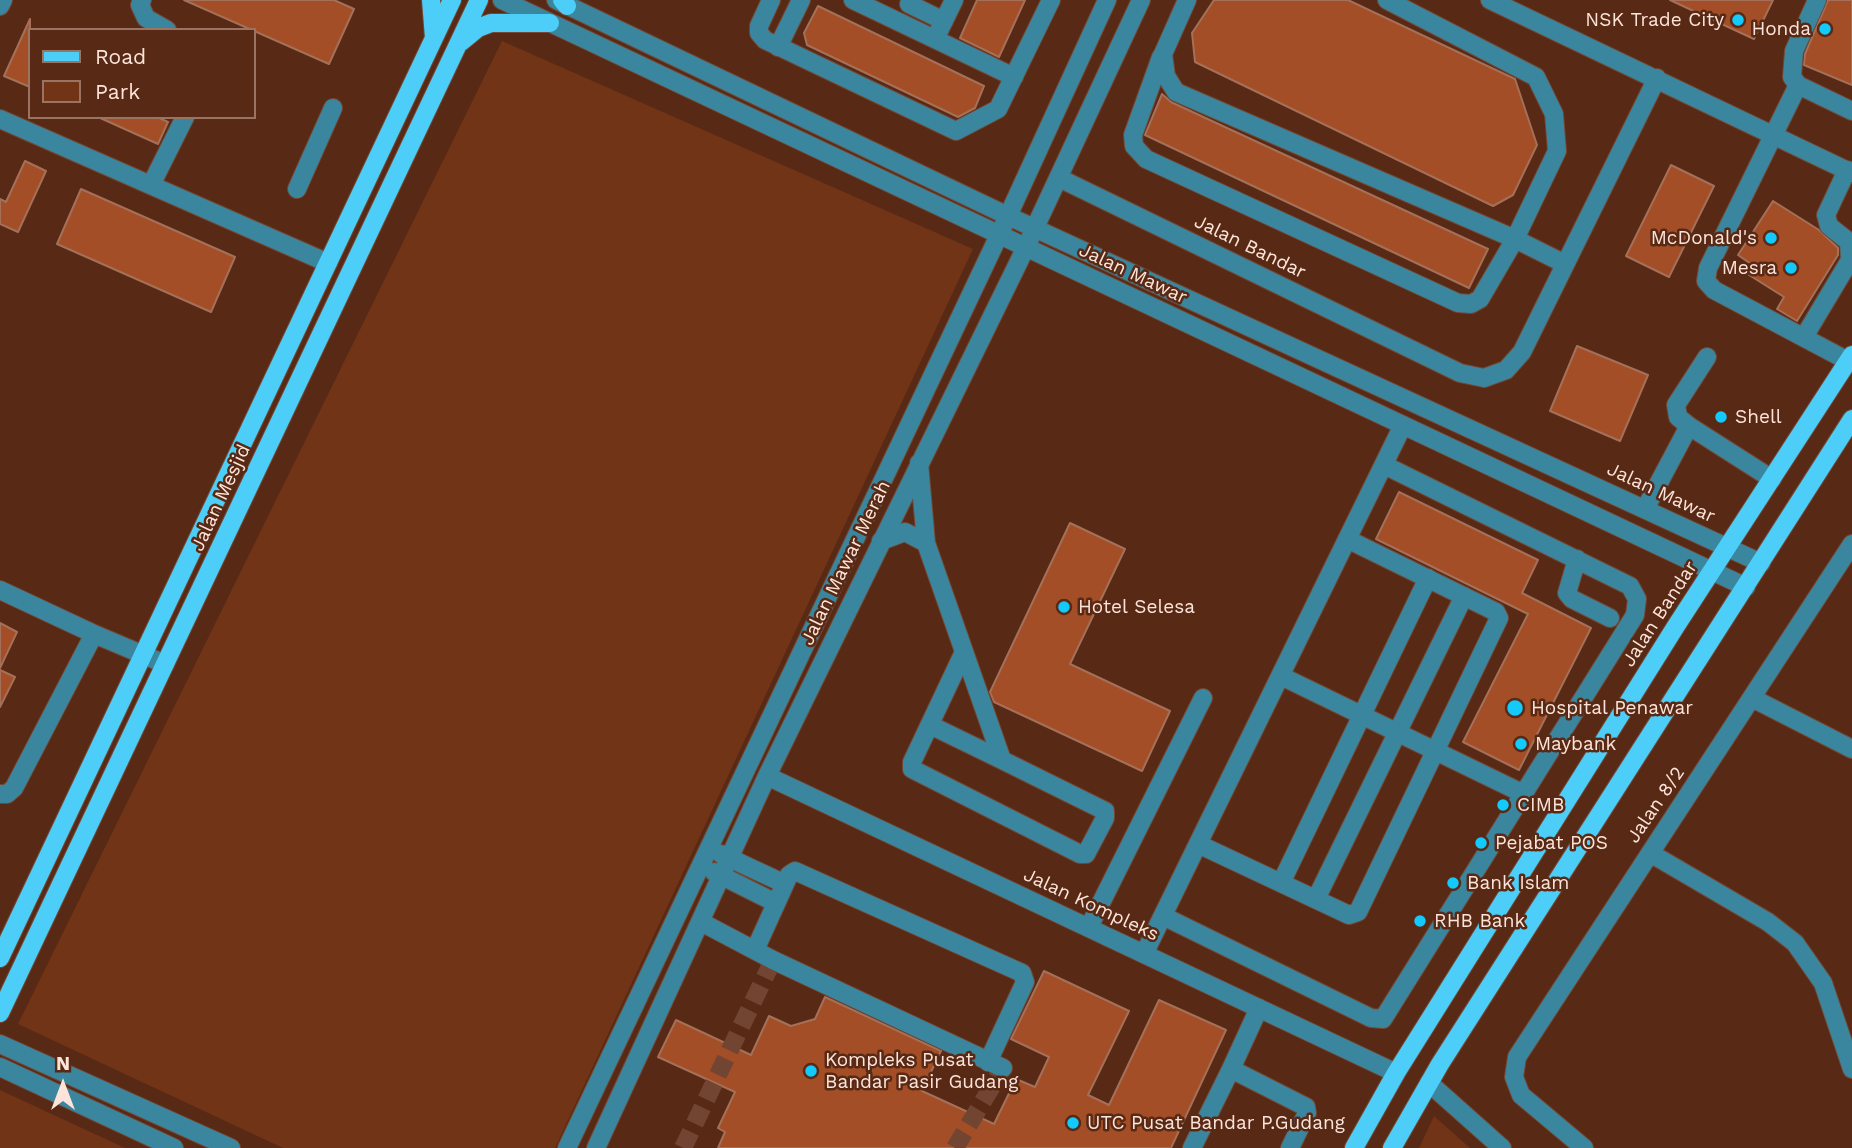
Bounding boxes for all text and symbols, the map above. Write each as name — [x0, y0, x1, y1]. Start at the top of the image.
place label: NSK Trade City — [1585, 9, 1724, 31]
marker: NSK Trade City — [1730, 12, 1746, 28]
place label: Honda — [1751, 18, 1811, 40]
marker: Honda — [1817, 21, 1833, 37]
legend — [28, 28, 256, 119]
text: Road — [95, 44, 146, 69]
text: Park — [95, 79, 140, 104]
street label: Jalan Bandar — [1190, 210, 1310, 284]
place label: McDonald's — [1651, 227, 1757, 249]
marker: McDonald's — [1763, 230, 1779, 246]
street label: Jalan Mawar — [1075, 239, 1191, 309]
place label: Mesra — [1722, 257, 1777, 279]
marker: Mesra — [1783, 260, 1799, 276]
place label: Shell — [1735, 406, 1782, 428]
marker: Shell — [1713, 409, 1729, 425]
street label: Jalan Mesjid — [186, 441, 256, 555]
street label: Jalan Mawar — [1603, 458, 1719, 528]
street label: Jalan Mawar Merah — [796, 477, 896, 649]
street label: Jalan Bandar — [1617, 557, 1703, 671]
place label: Hotel Selesa — [1078, 596, 1195, 618]
marker: Hotel Selesa — [1056, 599, 1072, 615]
place label: Hospital Penawar — [1531, 697, 1693, 719]
marker: Hospital Penawar — [1505, 698, 1525, 718]
place label: Maybank — [1535, 733, 1616, 755]
marker: Maybank — [1513, 736, 1529, 752]
street label: Jalan 8/2 — [1622, 763, 1690, 847]
place label: CIMB — [1517, 794, 1564, 816]
marker: CIMB — [1495, 797, 1511, 813]
place label: Pejabat POS — [1495, 832, 1608, 854]
marker: Pejabat POS — [1473, 835, 1489, 851]
street label: Jalan Kompleks — [1020, 864, 1162, 946]
place label: Bank Islam — [1467, 872, 1569, 894]
marker: Bank Islam — [1445, 875, 1461, 891]
place label: RHB Bank — [1434, 910, 1525, 932]
marker: RHB Bank — [1412, 913, 1428, 929]
place label: Kompleks Pusat Bandar Pasir Gudang — [825, 1049, 1018, 1093]
north arrow — [28, 1050, 98, 1120]
text: N — [56, 1052, 70, 1075]
marker: Kompleks Pusat Bandar Pasir Gudang — [803, 1063, 819, 1079]
place label: UTC Pusat Bandar P.Gudang — [1087, 1112, 1345, 1134]
marker: UTC Pusat Bandar P.Gudang — [1065, 1115, 1081, 1131]

